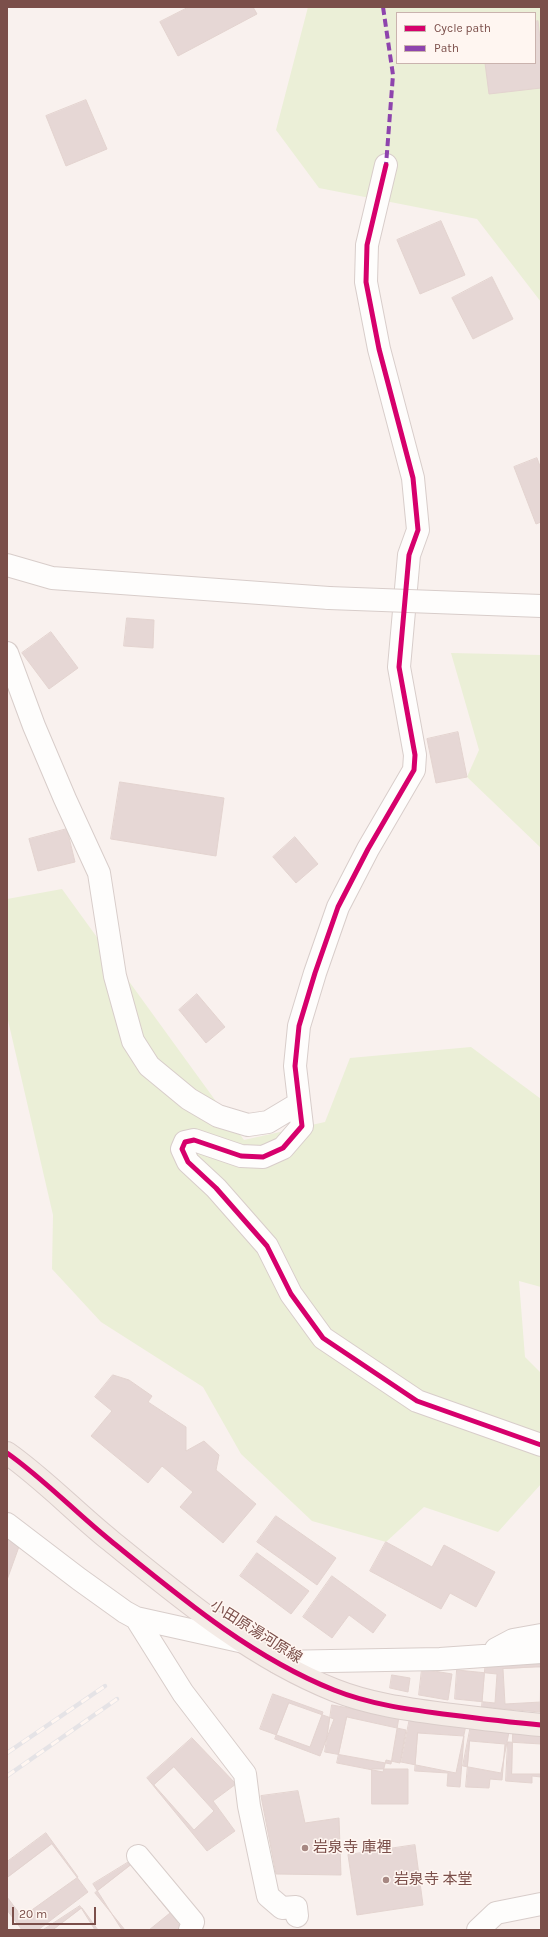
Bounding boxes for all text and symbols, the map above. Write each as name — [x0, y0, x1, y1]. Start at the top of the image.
legend — [396, 12, 536, 64]
text: Cycle path — [434, 21, 491, 35]
text: Path — [434, 41, 459, 55]
street label: 小田原湯河原線 — [207, 1597, 305, 1667]
place label: 岩泉寺 庫裡 — [313, 1839, 392, 1857]
marker: 岩泉寺 庫裡 — [300, 1843, 310, 1853]
place label: 岩泉寺 本堂 — [394, 1871, 473, 1889]
marker: 岩泉寺 本堂 — [381, 1875, 391, 1885]
scale bar — [14, 1899, 98, 1925]
text: 20 m — [19, 1907, 47, 1921]

